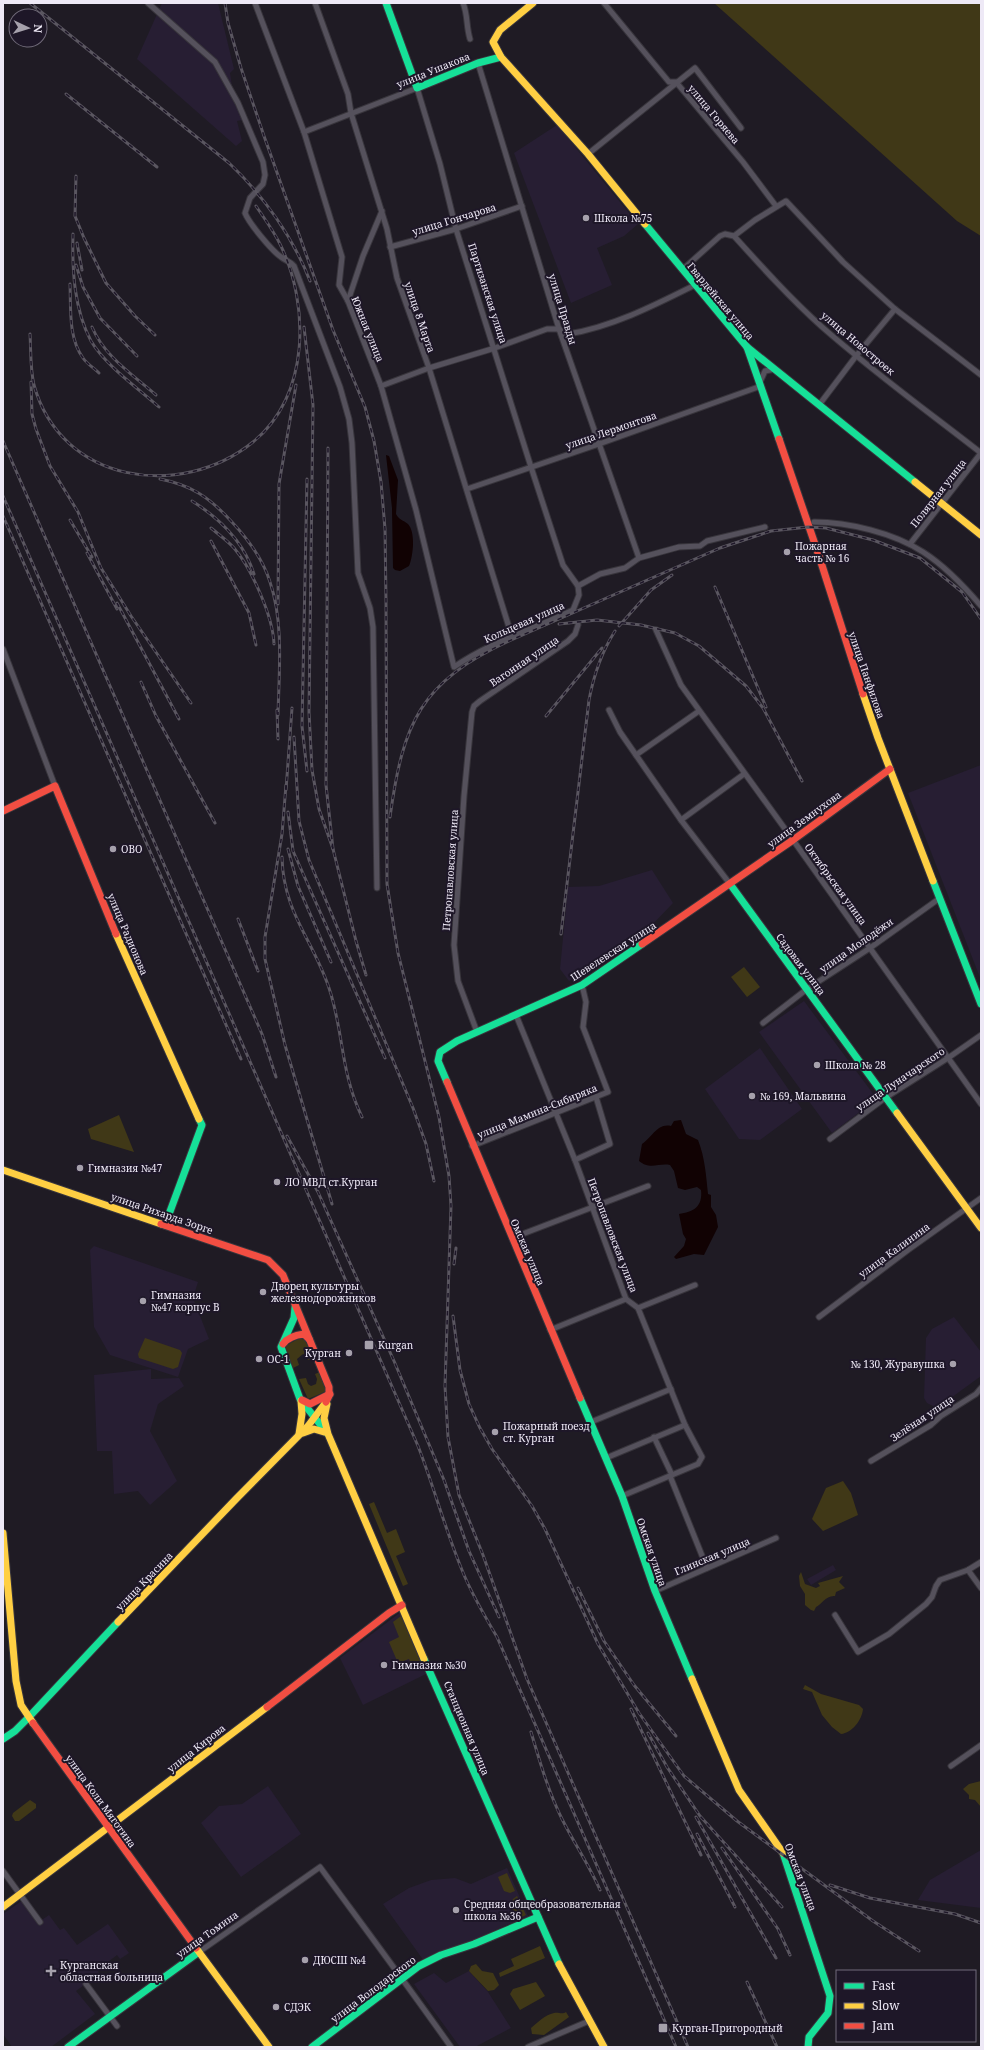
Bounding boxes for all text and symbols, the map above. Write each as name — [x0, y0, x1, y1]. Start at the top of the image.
north arrow — [8, 8, 48, 48]
text: N — [31, 24, 46, 34]
street label: улица Ушакова — [394, 49, 472, 91]
street label: улица Горяева — [685, 81, 743, 147]
street label: улица Гончарова — [410, 200, 498, 238]
place label: Школа №75 — [594, 211, 652, 225]
marker: Школа №75 — [581, 213, 591, 223]
street label: Партизанская улица — [465, 241, 511, 345]
street label: Гвардейская улица — [684, 259, 758, 343]
street label: улица Правды — [546, 272, 580, 346]
street label: улица 8 Марта — [401, 280, 439, 355]
street label: Южная улица — [348, 294, 388, 364]
street label: улица Новостроек — [818, 308, 898, 378]
street label: улица Лермонтова — [564, 408, 659, 452]
street label: Полярная улица — [907, 456, 969, 530]
place label: Пожарная часть № 16 — [795, 539, 850, 565]
marker: Пожарная часть № 16 — [782, 547, 792, 557]
street label: Кольцевая улица — [482, 598, 567, 646]
street label: улица Панфилова — [846, 630, 889, 721]
street label: Вагонная улица — [486, 632, 562, 689]
street label: улица Земнухова — [764, 787, 844, 851]
street label: Петропавловская улица — [439, 809, 461, 931]
street label: Октябрьская улица — [802, 840, 871, 928]
place label: OBO — [121, 842, 142, 856]
marker: OBO — [108, 844, 118, 854]
street label: улица Радионова — [104, 891, 152, 977]
street label: улица Молодёжи — [816, 914, 896, 976]
street label: Шевелевская улица — [567, 918, 659, 984]
street label: Садовая улица — [773, 930, 829, 998]
street label: улица Луначарского — [853, 1044, 947, 1114]
place label: Школа № 28 — [825, 1058, 886, 1072]
marker: Школа № 28 — [812, 1060, 822, 1070]
street label: улица Мамина-Сибиряка — [475, 1080, 599, 1142]
place label: № 169, Мальвина — [760, 1089, 846, 1103]
marker: № 169, Мальвина — [747, 1091, 757, 1101]
place label: Гимназия №47 — [88, 1161, 163, 1175]
marker: Гимназия №47 — [75, 1163, 85, 1173]
place label: ЛО МВД ст.Курган — [285, 1175, 378, 1189]
street label: Петропавловская улица — [585, 1176, 641, 1295]
marker: ЛО МВД ст.Курган — [272, 1177, 282, 1187]
street label: улица Рихарда Зорге — [109, 1189, 215, 1237]
street label: Омская улица — [508, 1216, 549, 1288]
street label: улица Калинина — [856, 1219, 933, 1281]
place label: Дворец культуры железнодорожников — [271, 1279, 376, 1305]
marker: Дворец культуры железнодорожников — [258, 1287, 268, 1297]
place label: Гимназия №47 корпус В — [151, 1288, 219, 1314]
marker: Гимназия №47 корпус В — [138, 1296, 148, 1306]
place label: Kurgan — [378, 1338, 414, 1352]
marker: Kurgan — [363, 1339, 375, 1351]
place label: Курган — [305, 1346, 341, 1360]
marker: Курган — [344, 1348, 354, 1358]
place label: ОС-1 — [267, 1352, 289, 1366]
marker: ОС-1 — [254, 1354, 264, 1364]
place label: № 130, Журавушка — [850, 1357, 945, 1371]
marker: № 130, Журавушка — [948, 1359, 958, 1369]
street label: Зелёная улица — [887, 1391, 957, 1445]
place label: Пожарный поезд ст. Курган — [503, 1419, 590, 1445]
marker: Пожарный поезд ст. Курган — [490, 1427, 500, 1437]
street label: Омская улица — [634, 1516, 670, 1588]
street label: Глинская улица — [672, 1534, 752, 1578]
street label: улица Красина — [112, 1548, 176, 1613]
place label: Гимназия №30 — [392, 1658, 467, 1672]
marker: Гимназия №30 — [379, 1660, 389, 1670]
street label: Станционная улица — [441, 1679, 493, 1778]
street label: улица Кирова — [164, 1721, 228, 1775]
street label: улица Коли Мяготина — [62, 1752, 140, 1851]
street label: Омская улица — [782, 1841, 820, 1913]
place label: Средняя общеобразовательная школа №36 — [464, 1897, 621, 1923]
marker: Средняя общеобразовательная школа №36 — [451, 1905, 461, 1915]
street label: улица Томина — [173, 1907, 241, 1961]
street label: улица Володарского — [328, 1952, 419, 2026]
place label: ДЮСШ №4 — [313, 1953, 366, 1967]
marker: ДЮСШ №4 — [300, 1955, 310, 1965]
place label: Курганская областная больница — [60, 1958, 164, 1984]
marker: Курганская областная больница — [45, 1965, 57, 1977]
legend — [836, 1970, 976, 2042]
text: Fast — [872, 1977, 895, 1994]
text: Slow — [872, 1997, 900, 2014]
place label: СДЭК — [284, 2000, 312, 2014]
marker: СДЭК — [271, 2002, 281, 2012]
text: Jam — [871, 2017, 894, 2034]
place label: Курган-Пригородный — [672, 2021, 783, 2035]
marker: Курган-Пригородный — [657, 2022, 669, 2034]

